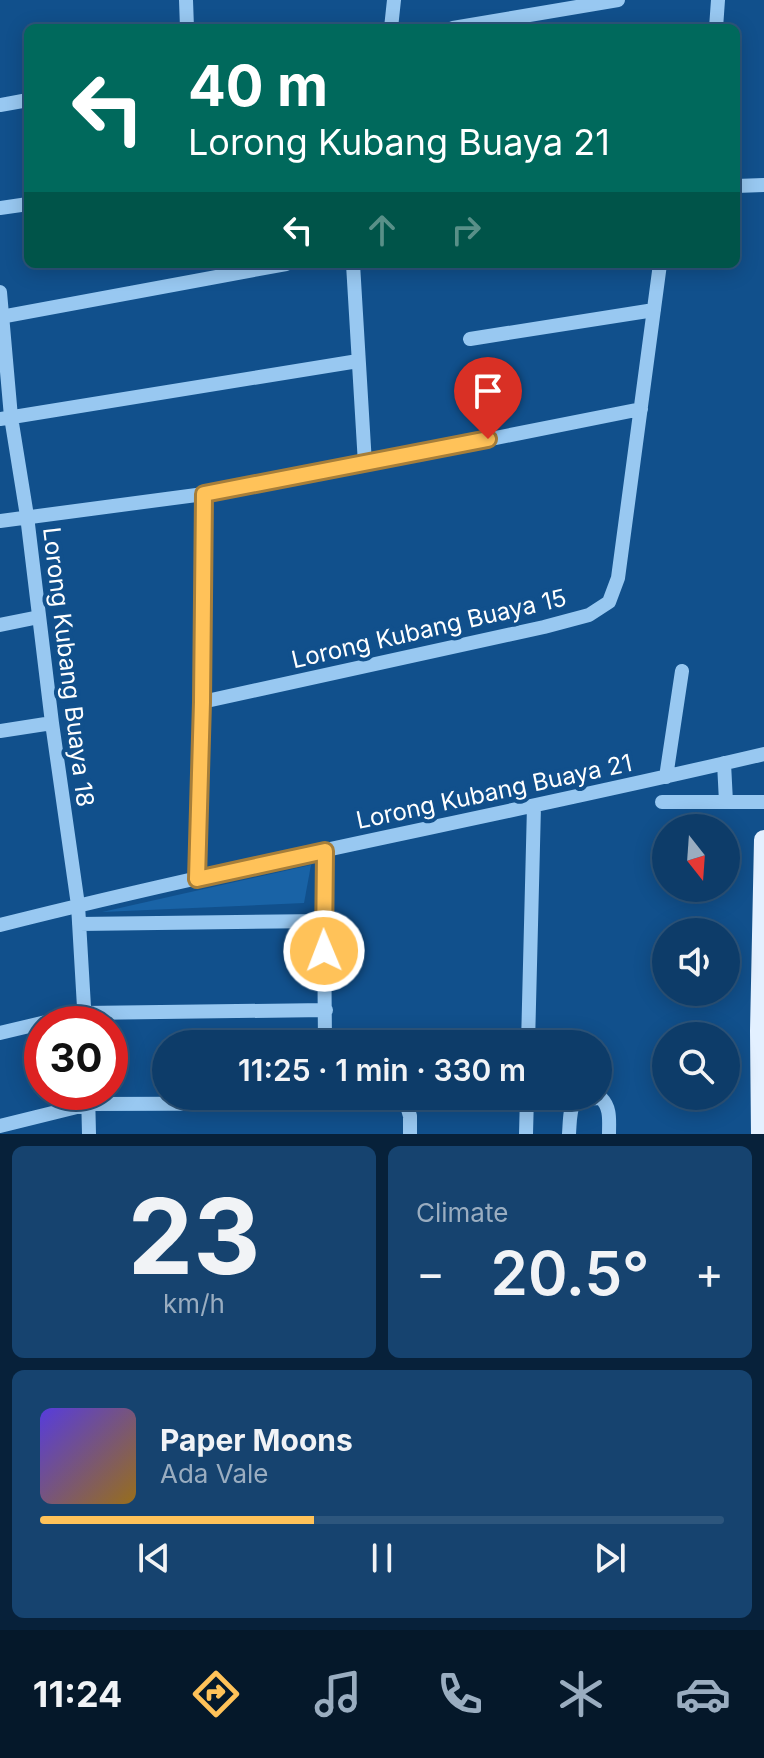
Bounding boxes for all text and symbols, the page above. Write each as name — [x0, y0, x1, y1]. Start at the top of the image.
text: 40 m — [188, 52, 328, 120]
icon: left — [56, 56, 160, 160]
text: Lorong Kubang Buaya 21 — [188, 120, 610, 164]
icon: left — [276, 208, 320, 252]
icon: ahead — [360, 208, 404, 252]
icon: right — [444, 208, 488, 252]
pin — [454, 357, 522, 439]
icon: arrive — [466, 369, 510, 413]
street label: Lorong Kubang Buaya 18 — [37, 526, 100, 808]
street label: Lorong Kubang Buaya 15 — [289, 583, 569, 674]
street label: Lorong Kubang Buaya 21 — [353, 748, 634, 835]
north arrow — [652, 814, 740, 902]
map controls — [652, 814, 740, 1110]
position arrow — [282, 909, 366, 993]
button: sound — [652, 918, 740, 1006]
speed limit sign: 30 — [24, 1006, 128, 1110]
button: search — [652, 1022, 740, 1110]
text: 11:25 · 1 min · 330 m — [238, 1052, 526, 1088]
text: 23 — [128, 1173, 260, 1299]
text: Climate — [416, 1197, 508, 1228]
text: 20.5° — [491, 1237, 649, 1309]
text: − — [416, 1246, 445, 1300]
text: + — [695, 1246, 724, 1300]
text: km/h — [163, 1288, 225, 1319]
text: Paper Moons — [160, 1422, 353, 1458]
text: Ada Vale — [160, 1458, 268, 1489]
icon: previous — [132, 1536, 176, 1580]
icon: pause — [360, 1536, 404, 1580]
icon: next — [588, 1536, 632, 1580]
icon: directions — [188, 1666, 244, 1722]
icon: music — [310, 1666, 366, 1722]
icon: phone — [432, 1666, 488, 1722]
icon: climate — [553, 1666, 609, 1722]
icon: car — [675, 1666, 731, 1722]
text: 11:24 — [33, 1672, 122, 1716]

